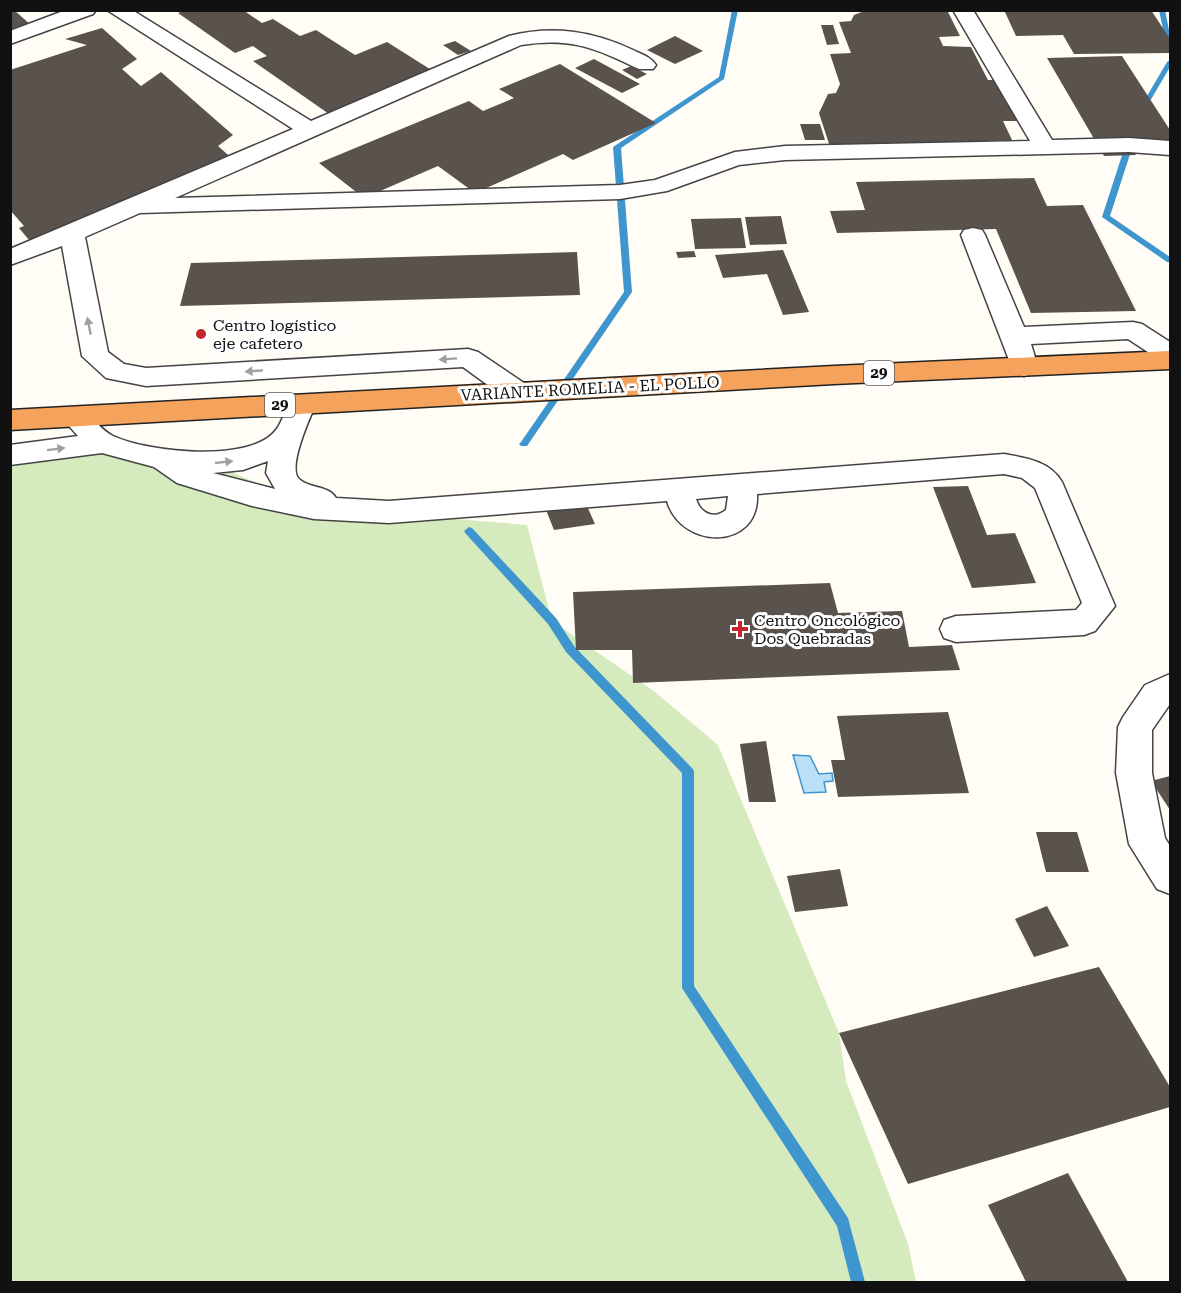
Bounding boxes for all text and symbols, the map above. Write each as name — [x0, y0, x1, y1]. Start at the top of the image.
one-way arrow — [84, 316, 93, 335]
place label: Centro logístico eje cafetero — [213, 316, 336, 353]
marker: Centro logístico eje cafetero — [194, 327, 208, 341]
one-way arrow — [439, 355, 458, 364]
road number: 29 — [864, 361, 894, 385]
one-way arrow — [244, 367, 263, 376]
street label: VARIANTE ROMELIA - EL POLLO — [460, 372, 720, 405]
road number: 29 — [265, 393, 295, 417]
one-way arrow — [47, 445, 66, 454]
one-way arrow — [214, 457, 233, 467]
place label: Centro Oncológico Dos Quebradas — [754, 611, 901, 648]
marker: Centro Oncológico Dos Quebradas — [731, 620, 749, 638]

